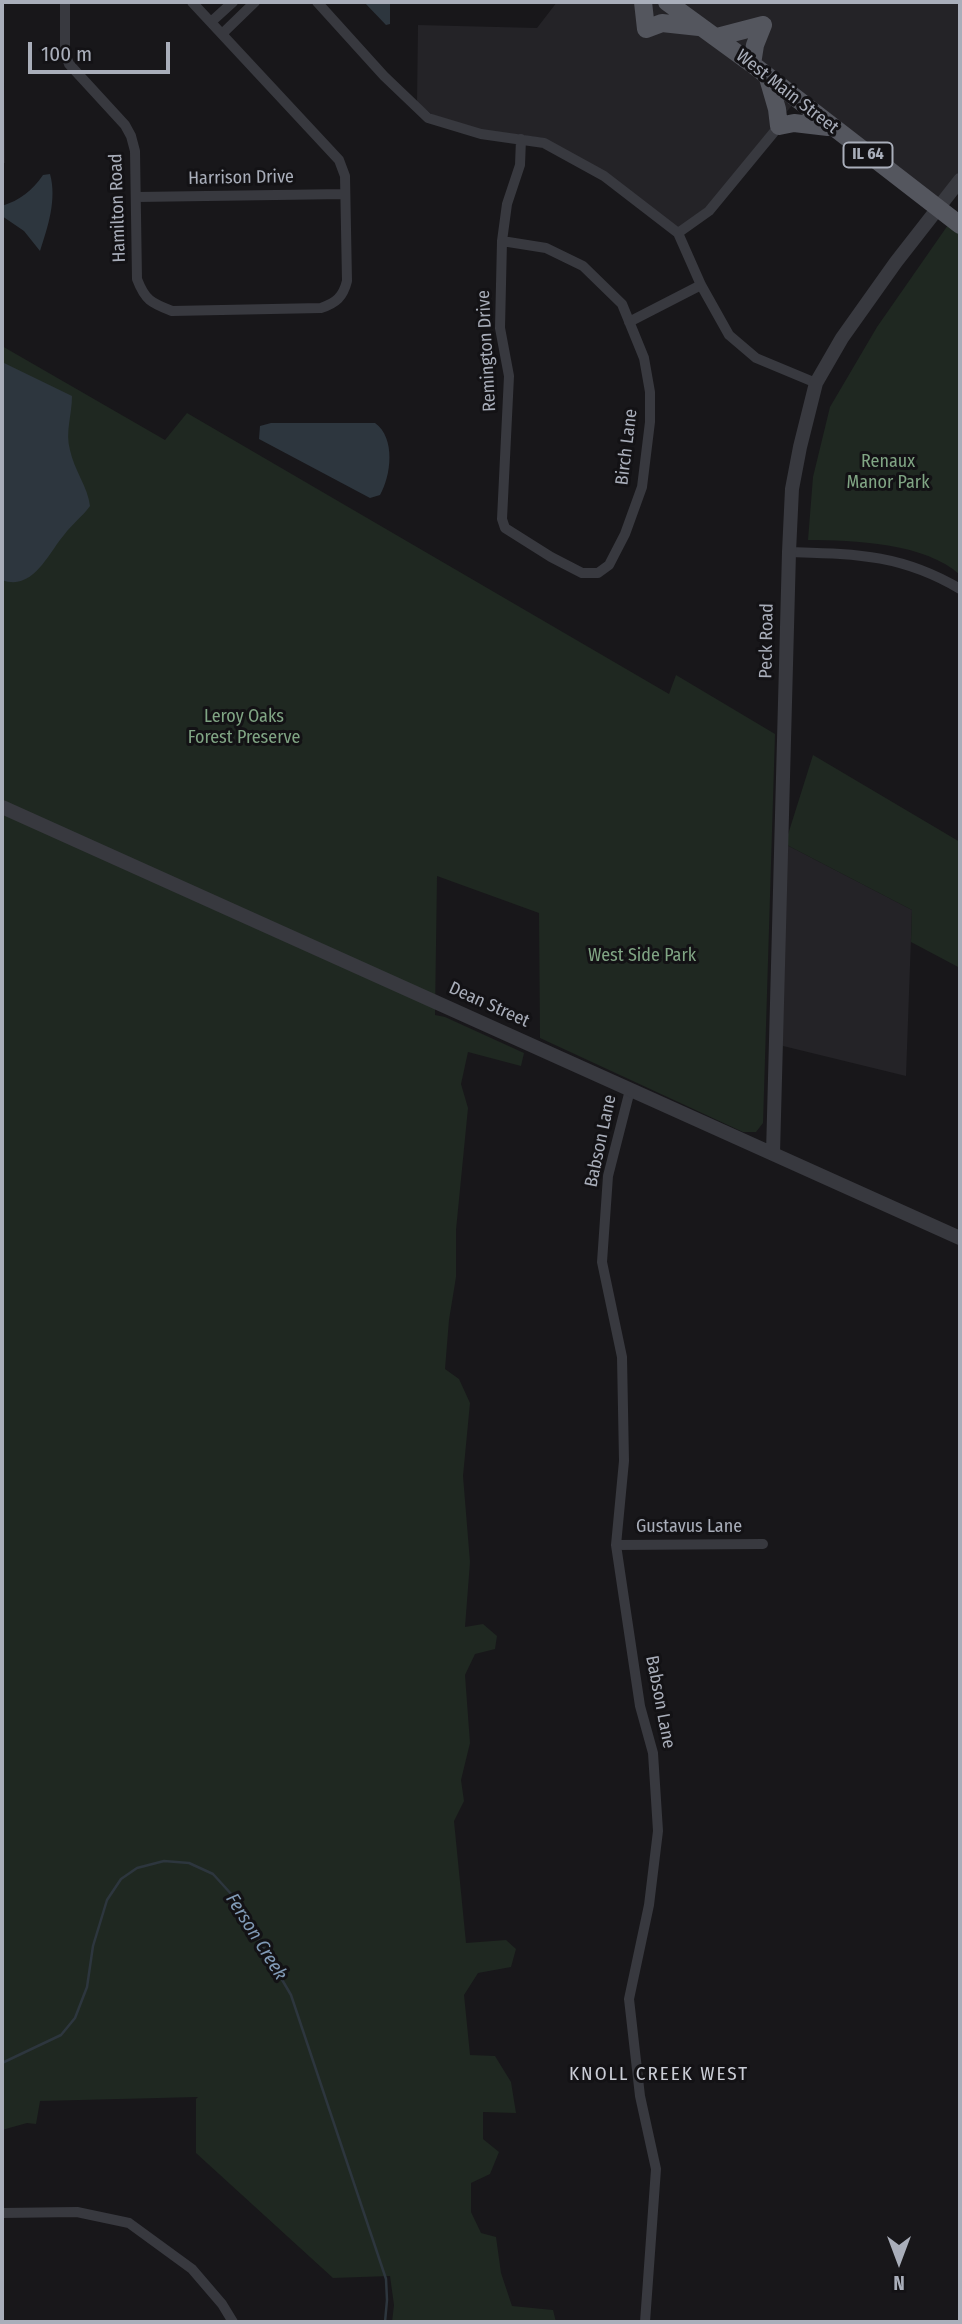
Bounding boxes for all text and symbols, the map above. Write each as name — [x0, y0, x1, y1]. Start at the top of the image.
scale bar — [32, 28, 173, 72]
text: 100 m — [41, 41, 92, 67]
street label: West Main Street — [731, 45, 843, 139]
road number: IL 64 — [844, 142, 892, 168]
street label: Hamilton Road — [105, 153, 131, 263]
street label: Harrison Drive — [188, 166, 294, 190]
street label: Remington Drive — [473, 290, 501, 412]
street label: Birch Lane — [612, 408, 642, 486]
park label: Renaux Manor Park — [846, 451, 930, 494]
street label: Peck Road — [756, 603, 778, 679]
park label: Leroy Oaks Forest Preserve — [188, 706, 300, 748]
park label: West Side Park — [588, 945, 696, 967]
street label: Dean Street — [445, 978, 533, 1032]
street label: Babson Lane — [581, 1093, 621, 1189]
street label: Gustavus Lane — [636, 1516, 742, 1538]
street label: Babson Lane — [640, 1654, 680, 1750]
water label: Ferson Creek — [220, 1889, 292, 1985]
district label: KNOLL CREEK WEST — [571, 2064, 747, 2086]
north arrow — [864, 2226, 934, 2296]
text: N — [893, 2271, 905, 2294]

